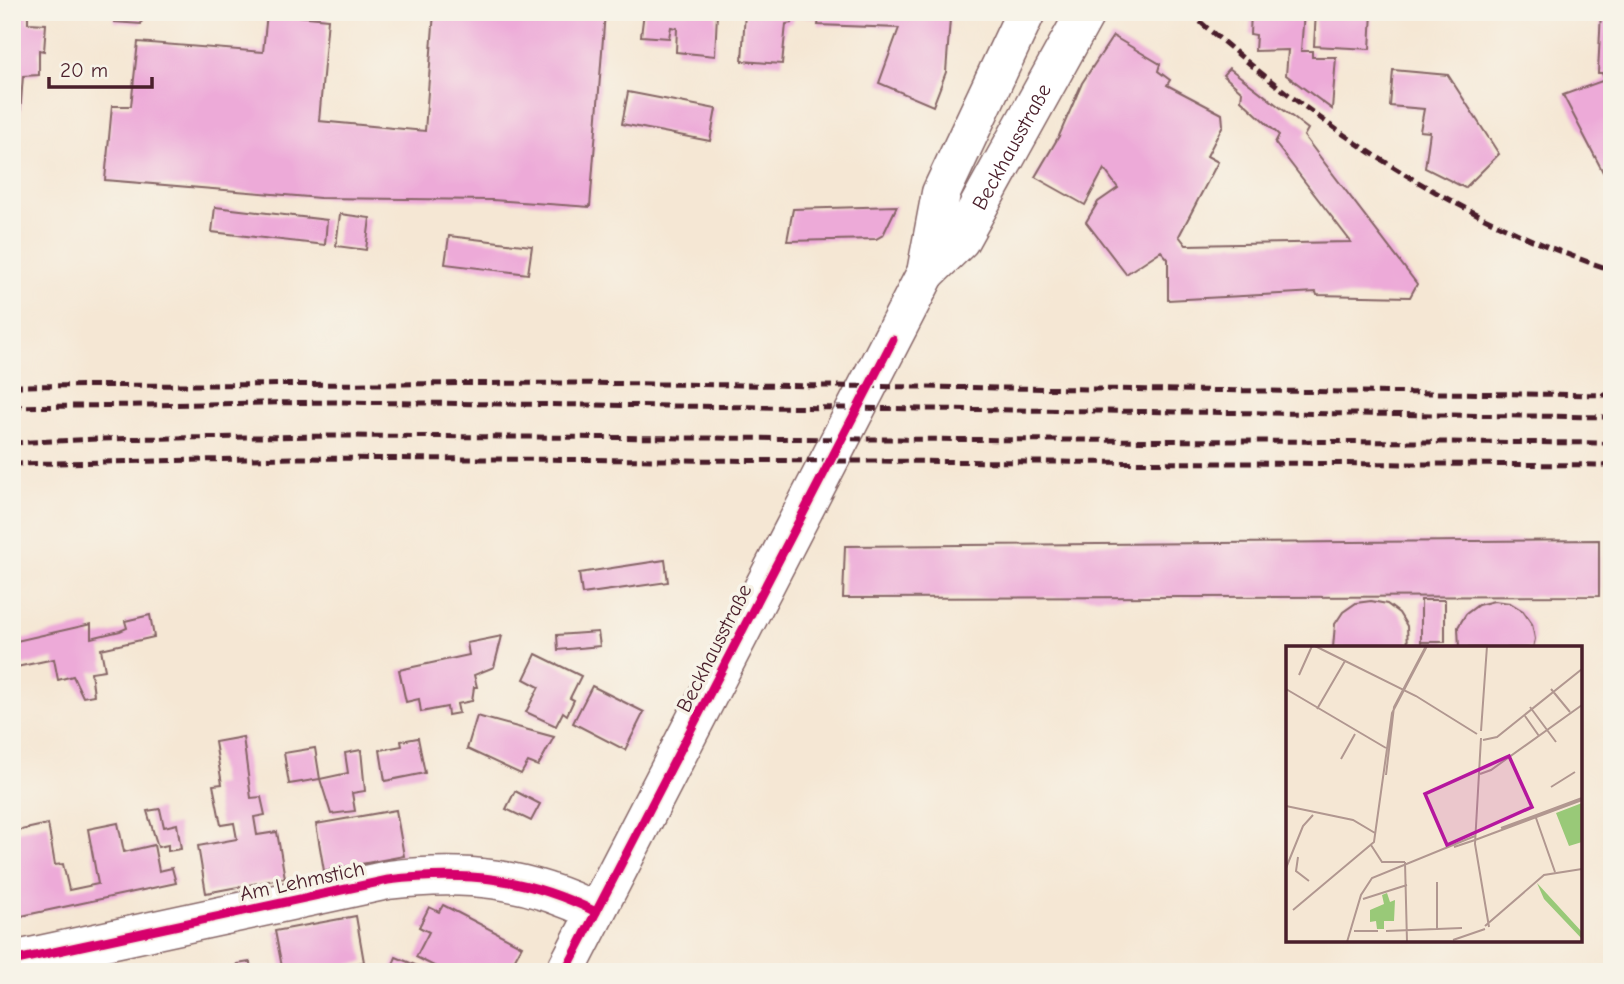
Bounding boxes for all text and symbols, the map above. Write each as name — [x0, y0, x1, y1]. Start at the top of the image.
scale bar — [49, 46, 152, 90]
text: 20 m — [60, 58, 108, 82]
street label: Beckhausstraße — [967, 79, 1056, 214]
street label: Beckhausstraße — [671, 580, 757, 716]
inset map — [1286, 646, 1582, 942]
street label: Am Lehmstich — [238, 856, 366, 906]

